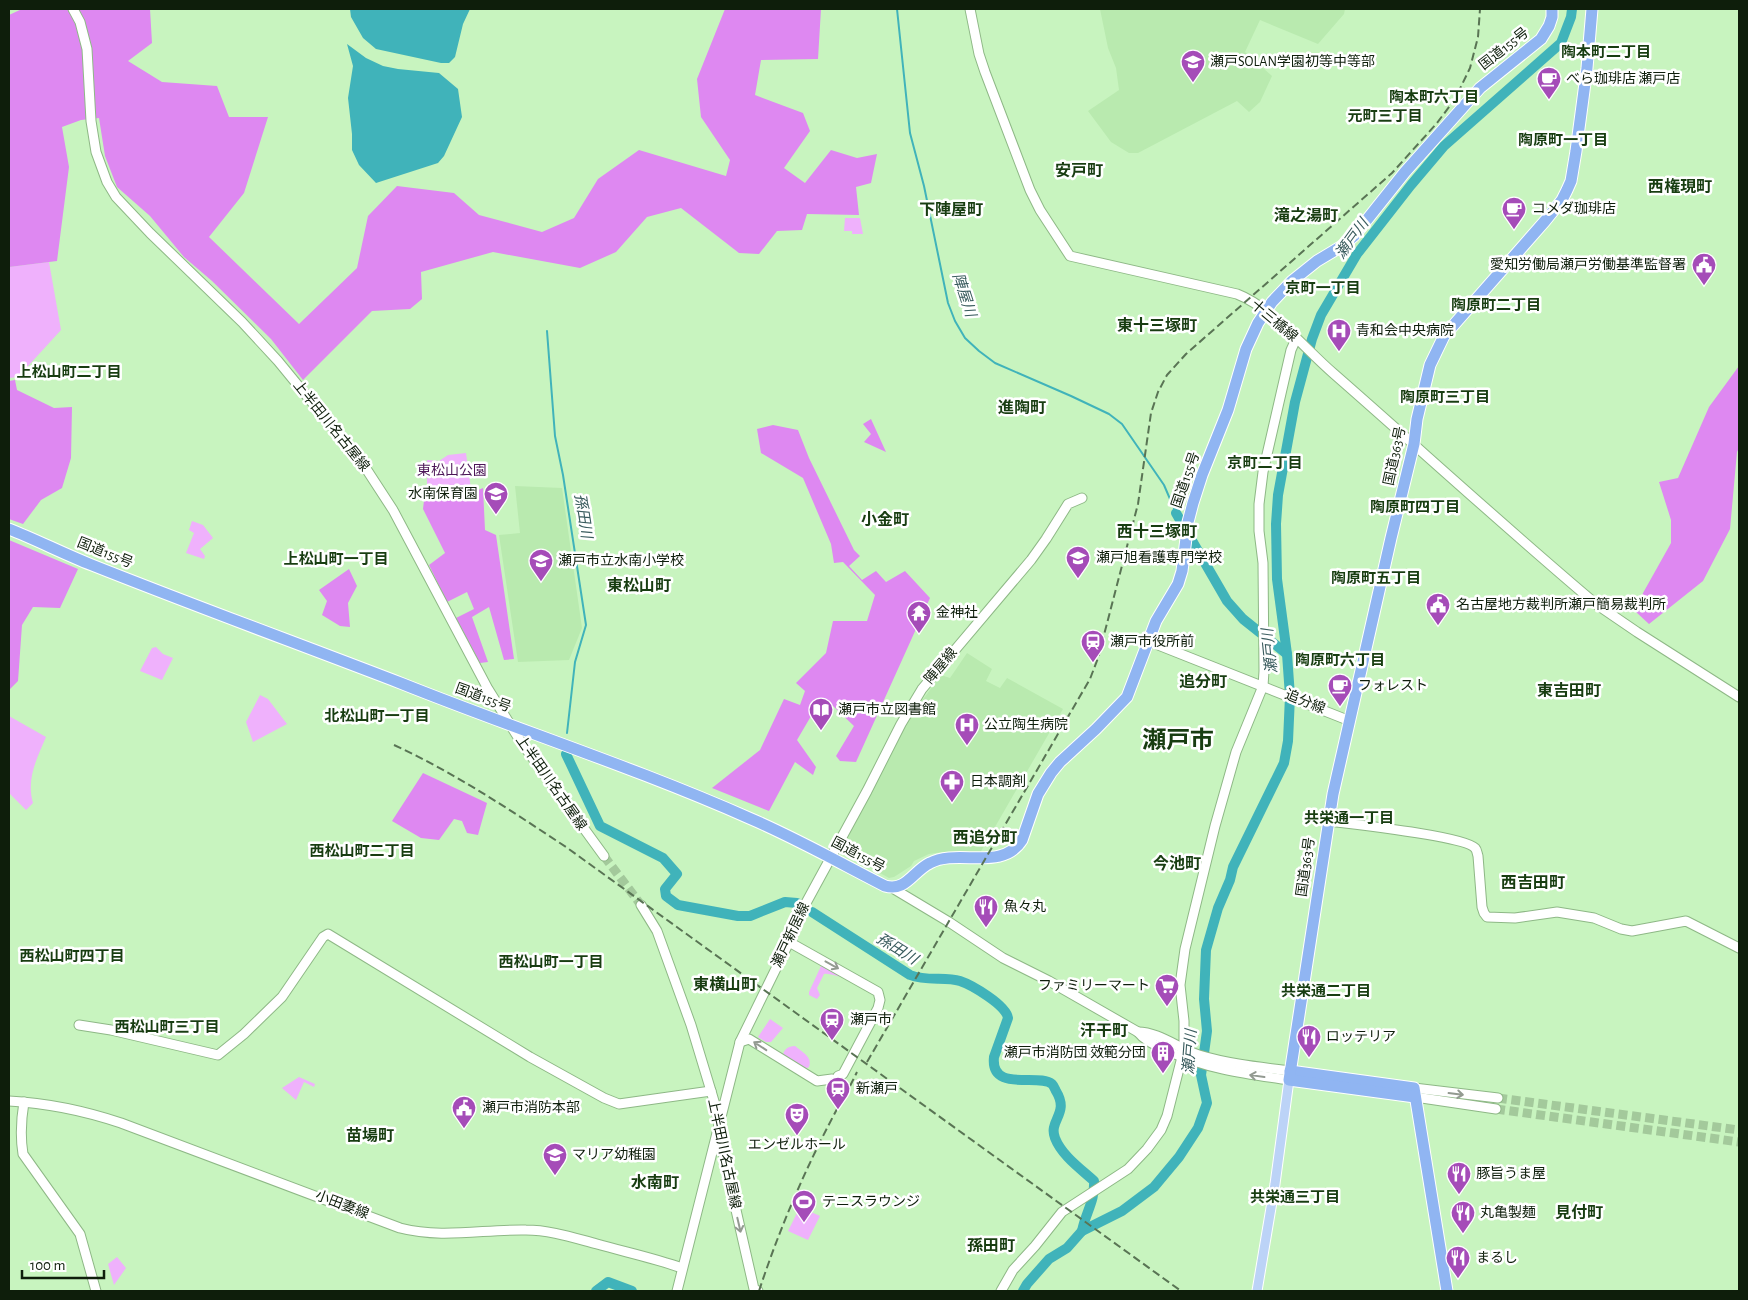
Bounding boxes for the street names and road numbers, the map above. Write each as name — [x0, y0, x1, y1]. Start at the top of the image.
street label: 国道155号 — [1476, 25, 1531, 73]
street label: 十三橋線 — [1248, 297, 1301, 344]
street label: 上半田川名古屋線 — [290, 377, 372, 474]
street label: 国道363号 — [1381, 425, 1408, 487]
street label: 国道155号 — [1169, 450, 1202, 510]
street label: 国道155号 — [75, 535, 135, 570]
street label: 陣屋線 — [921, 645, 960, 687]
street label: 国道155号 — [453, 680, 513, 715]
street label: 追分線 — [1283, 687, 1327, 716]
street label: 上半田川名古屋線 — [513, 733, 590, 833]
street label: 国道155号 — [829, 834, 888, 875]
street label: 国道363号 — [1294, 836, 1317, 898]
street label: 瀬戸新居線 — [769, 900, 812, 970]
street label: 上半田川名古屋線 — [706, 1098, 743, 1210]
street label: 小田妻線 — [313, 1187, 371, 1222]

